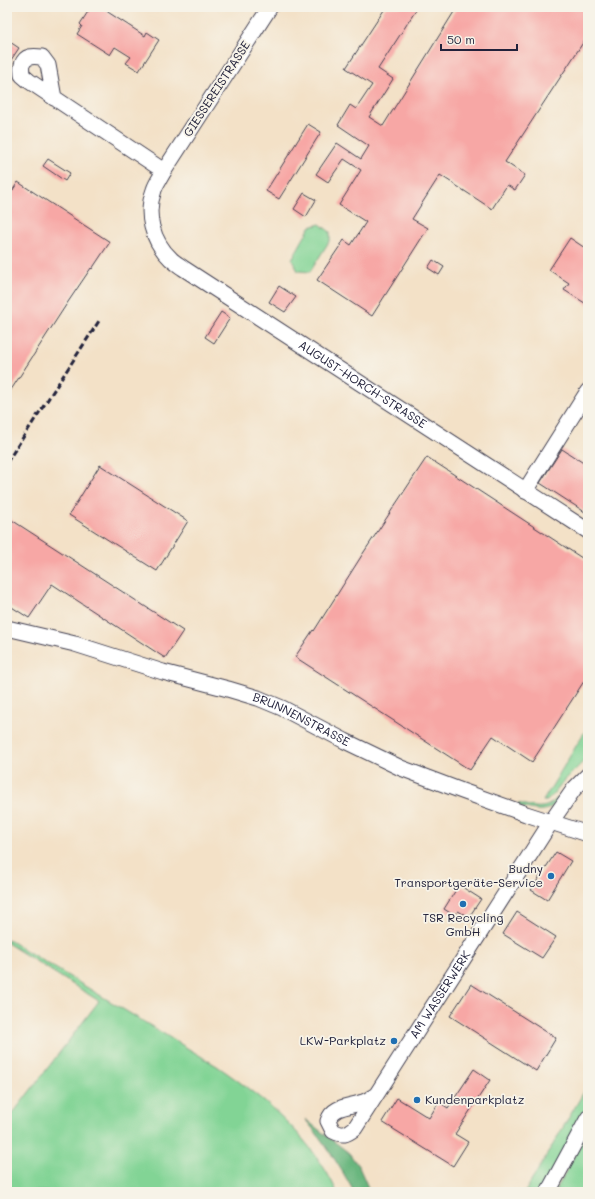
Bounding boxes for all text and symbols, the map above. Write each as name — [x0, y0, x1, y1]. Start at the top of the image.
scale bar — [441, 26, 517, 52]
text: 50 m — [447, 31, 475, 47]
street label: GIESSEREISTRASSE — [179, 37, 253, 139]
street label: AUGUST-HORCH-STRASSE — [296, 336, 430, 431]
street label: BRUNNENSTRASSE — [251, 688, 353, 749]
place label: Budny Transportgeräte-Service — [394, 860, 543, 890]
marker: Budny Transportgeräte-Service — [546, 871, 556, 881]
marker: TSR Recycling GmbH — [458, 899, 468, 909]
place label: TSR Recycling GmbH — [423, 909, 503, 939]
street label: AM WASSERWERK — [405, 947, 474, 1041]
place label: LKW-Parkplatz — [300, 1032, 386, 1048]
marker: LKW-Parkplatz — [389, 1036, 399, 1046]
place label: Kundenparkplatz — [425, 1091, 525, 1107]
marker: Kundenparkplatz — [412, 1095, 422, 1105]

